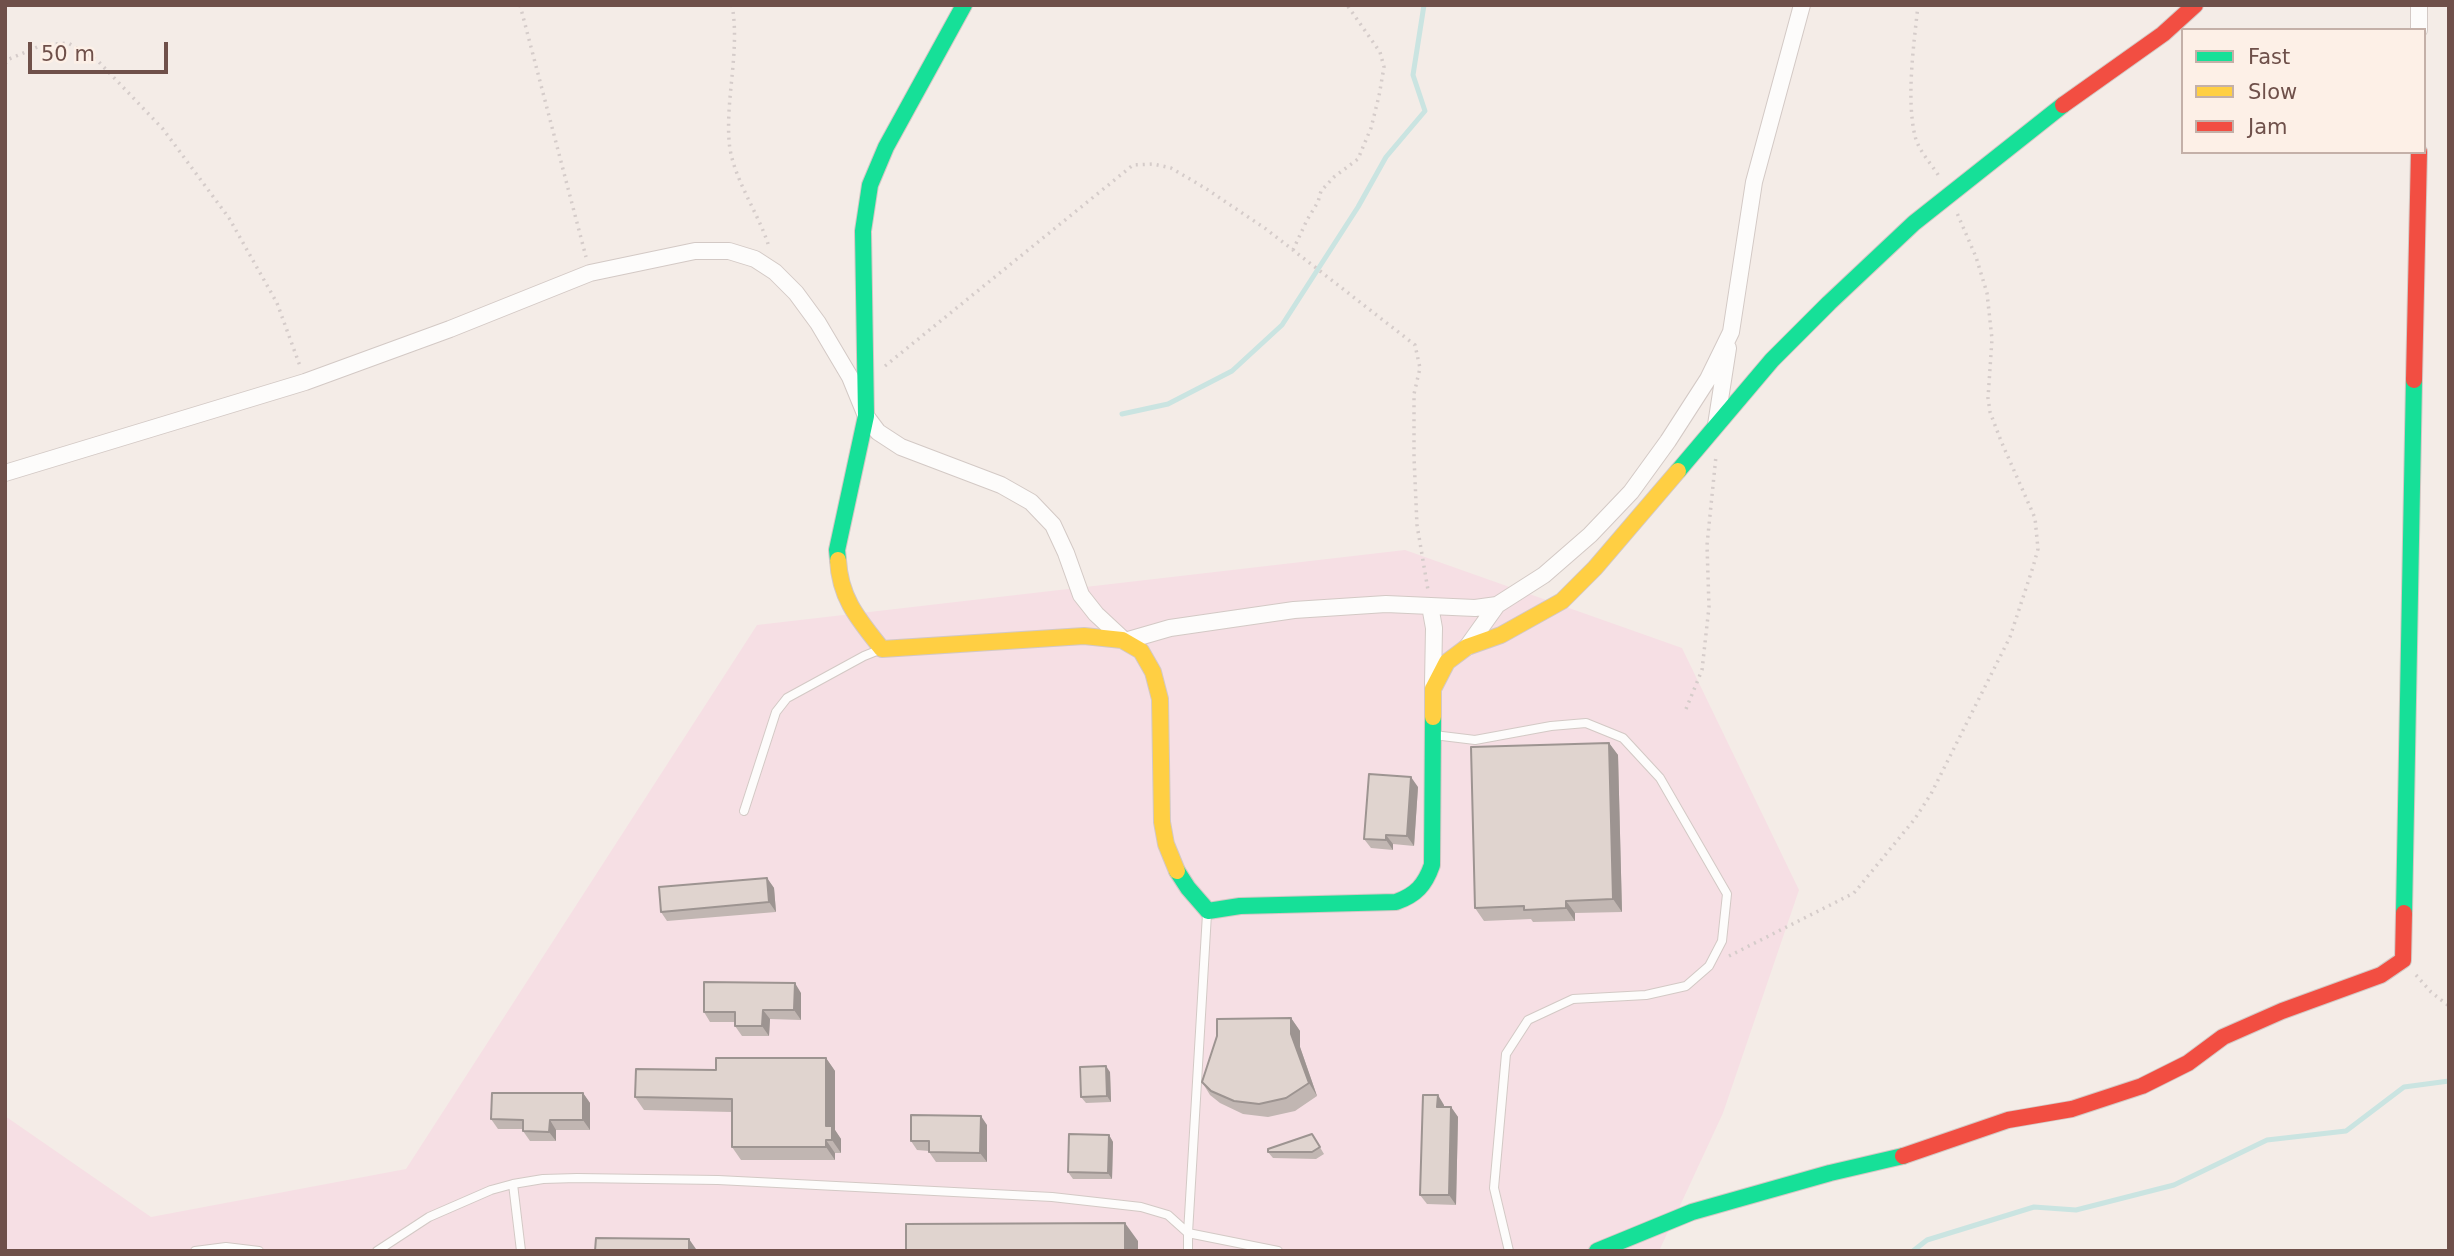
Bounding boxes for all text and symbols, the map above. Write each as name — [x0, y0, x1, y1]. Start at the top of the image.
scale bar — [32, 28, 172, 72]
legend — [2181, 28, 2426, 154]
text: 50 m — [41, 42, 95, 66]
text: Fast — [2248, 45, 2290, 69]
text: Slow — [2248, 80, 2297, 104]
text: Jam — [2248, 115, 2288, 139]

